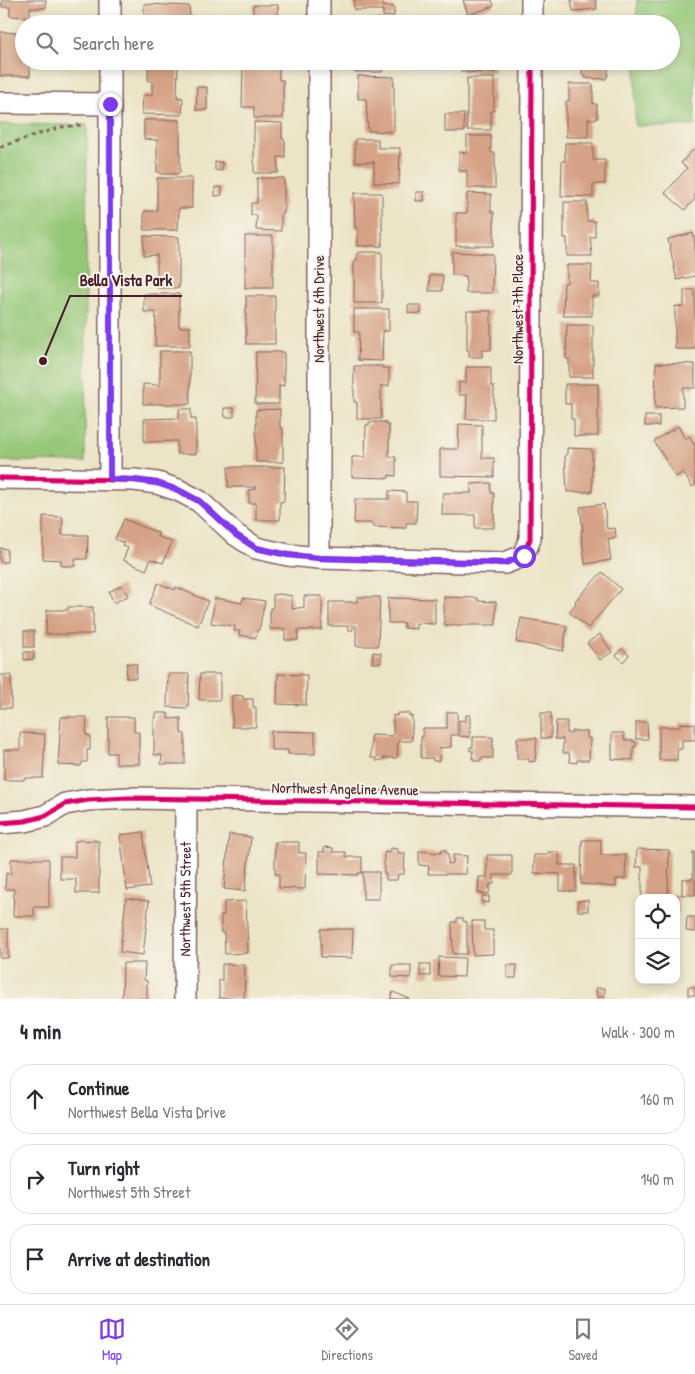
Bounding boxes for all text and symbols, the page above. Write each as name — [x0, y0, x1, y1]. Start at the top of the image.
search box — [15, 15, 680, 70]
icon: search — [33, 29, 61, 57]
text: Search here — [73, 30, 154, 56]
route end — [99, 93, 122, 116]
street label: Northwest 7th Place — [507, 254, 528, 364]
street label: Northwest 6th Drive — [308, 255, 329, 363]
callout: Bella Vista Park — [70, 265, 182, 296]
text: Bella Vista Park — [80, 269, 172, 291]
route start — [513, 545, 536, 568]
street label: Northwest Angeline Avenue — [271, 777, 419, 800]
street label: Northwest 5th Street — [174, 841, 196, 957]
map controls — [635, 894, 680, 984]
button: locate — [635, 894, 680, 939]
button: layers — [635, 939, 680, 984]
text: 4 min — [20, 1017, 61, 1046]
text: Walk · 300 m — [601, 1021, 675, 1043]
text: Continue — [68, 1075, 129, 1101]
icon: ahead — [21, 1085, 49, 1113]
text: 160 m — [640, 1088, 674, 1110]
text: Northwest Bella Vista Drive — [68, 1101, 226, 1123]
text: Turn right — [68, 1155, 139, 1181]
icon: right — [21, 1165, 49, 1193]
text: 140 m — [640, 1168, 674, 1190]
text: Northwest 5th Street — [68, 1181, 190, 1203]
icon: arrive — [21, 1245, 49, 1273]
text: Arrive at destination — [68, 1246, 210, 1272]
tab: Map — [98, 1315, 126, 1364]
tab: Directions — [321, 1315, 373, 1364]
tab: Saved — [569, 1315, 597, 1364]

